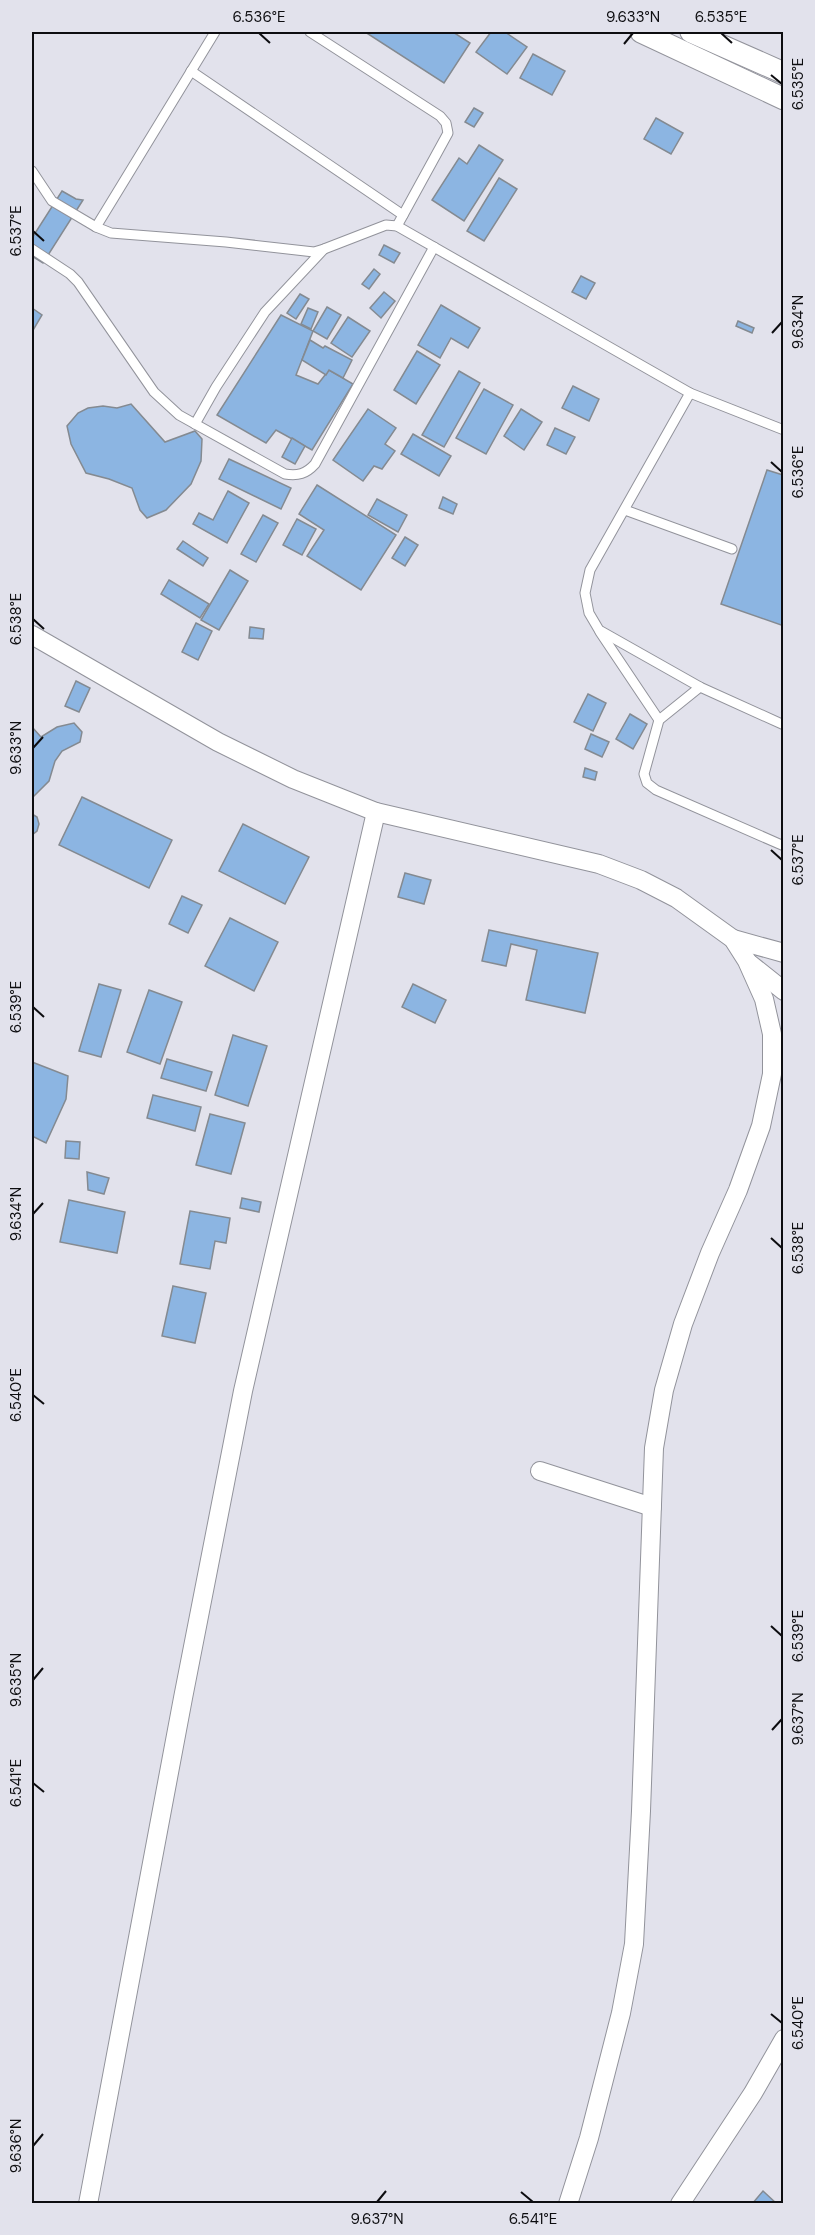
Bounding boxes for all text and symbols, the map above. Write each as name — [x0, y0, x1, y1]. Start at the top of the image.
text: 6.536°E — [233, 7, 285, 27]
text: 9.633°N — [606, 7, 660, 27]
text: 6.535°E — [695, 7, 747, 27]
text: 6.535°E — [788, 58, 808, 110]
text: 6.537°E — [6, 205, 26, 257]
text: 9.634°N — [788, 295, 808, 349]
text: 6.536°E — [788, 446, 808, 498]
text: 6.538°E — [6, 593, 26, 645]
text: 9.633°N — [6, 721, 26, 775]
text: 6.537°E — [788, 834, 808, 886]
text: 6.539°E — [6, 981, 26, 1033]
text: 9.634°N — [6, 1187, 26, 1241]
text: 6.538°E — [788, 1222, 808, 1274]
text: 6.540°E — [6, 1368, 26, 1422]
text: 6.539°E — [788, 1610, 808, 1662]
text: 9.635°N — [6, 1653, 26, 1707]
text: 9.637°N — [788, 1692, 808, 1746]
text: 6.541°E — [6, 1759, 26, 1807]
text: 6.540°E — [788, 1996, 808, 2050]
text: 9.636°N — [6, 2119, 26, 2173]
text: 9.637°N — [350, 2209, 404, 2229]
text: 6.541°E — [509, 2209, 557, 2229]

